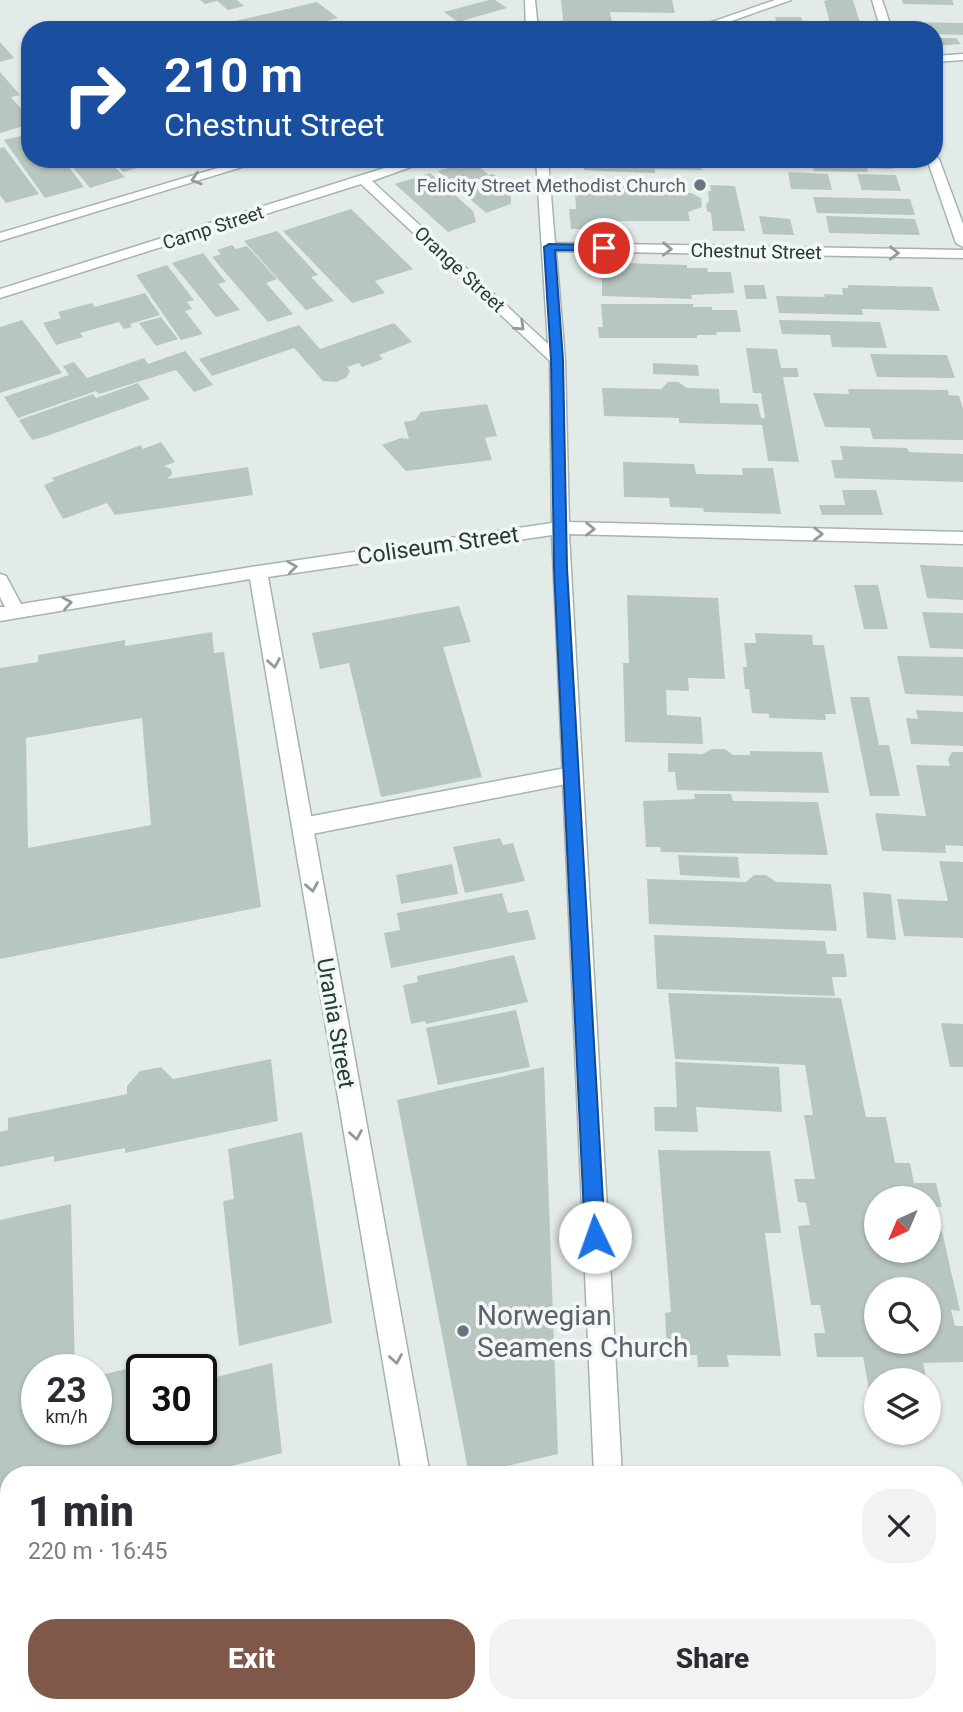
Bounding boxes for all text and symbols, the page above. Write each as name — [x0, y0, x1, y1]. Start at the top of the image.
text: 210 m — [164, 47, 303, 104]
icon: right — [49, 49, 140, 140]
text: Chestnut Street — [164, 106, 385, 144]
one-way arrow — [191, 170, 203, 185]
place label: Felicity Street Methodist Church — [417, 174, 686, 197]
marker: Felicity Street Methodist Church — [692, 177, 708, 193]
street label: Camp Street — [160, 200, 267, 255]
pin — [574, 218, 634, 278]
street label: Orange Street — [410, 222, 510, 317]
icon: arrive — [585, 229, 623, 267]
street label: Chestnut Street — [690, 239, 822, 264]
one-way arrow — [662, 241, 672, 257]
one-way arrow — [889, 245, 900, 261]
one-way arrow — [512, 317, 525, 330]
street label: Coliseum Street — [356, 521, 520, 570]
one-way arrow — [585, 521, 596, 536]
one-way arrow — [813, 526, 823, 542]
one-way arrow — [286, 559, 298, 574]
one-way arrow — [61, 596, 73, 611]
one-way arrow — [266, 657, 281, 669]
one-way arrow — [304, 881, 319, 893]
street label: Urania Street — [311, 956, 360, 1090]
one-way arrow — [348, 1129, 363, 1141]
north arrow — [864, 1186, 942, 1264]
map controls — [864, 1186, 941, 1445]
position arrow — [558, 1200, 632, 1274]
button: search — [864, 1277, 941, 1354]
place label: Norwegian Seamens Church — [477, 1299, 688, 1364]
marker: Norwegian Seamens Church — [455, 1323, 471, 1339]
one-way arrow — [387, 1353, 402, 1365]
speed limit sign: 30 — [126, 1354, 217, 1445]
button: layers — [864, 1368, 941, 1445]
text: 23 — [46, 1370, 87, 1411]
text: km/h — [45, 1406, 88, 1427]
text: 1 min — [28, 1487, 134, 1536]
button: close — [862, 1489, 936, 1563]
text: 220 m · 16:45 — [28, 1538, 167, 1565]
button: Exit — [28, 1619, 475, 1699]
button: Share — [489, 1619, 936, 1699]

